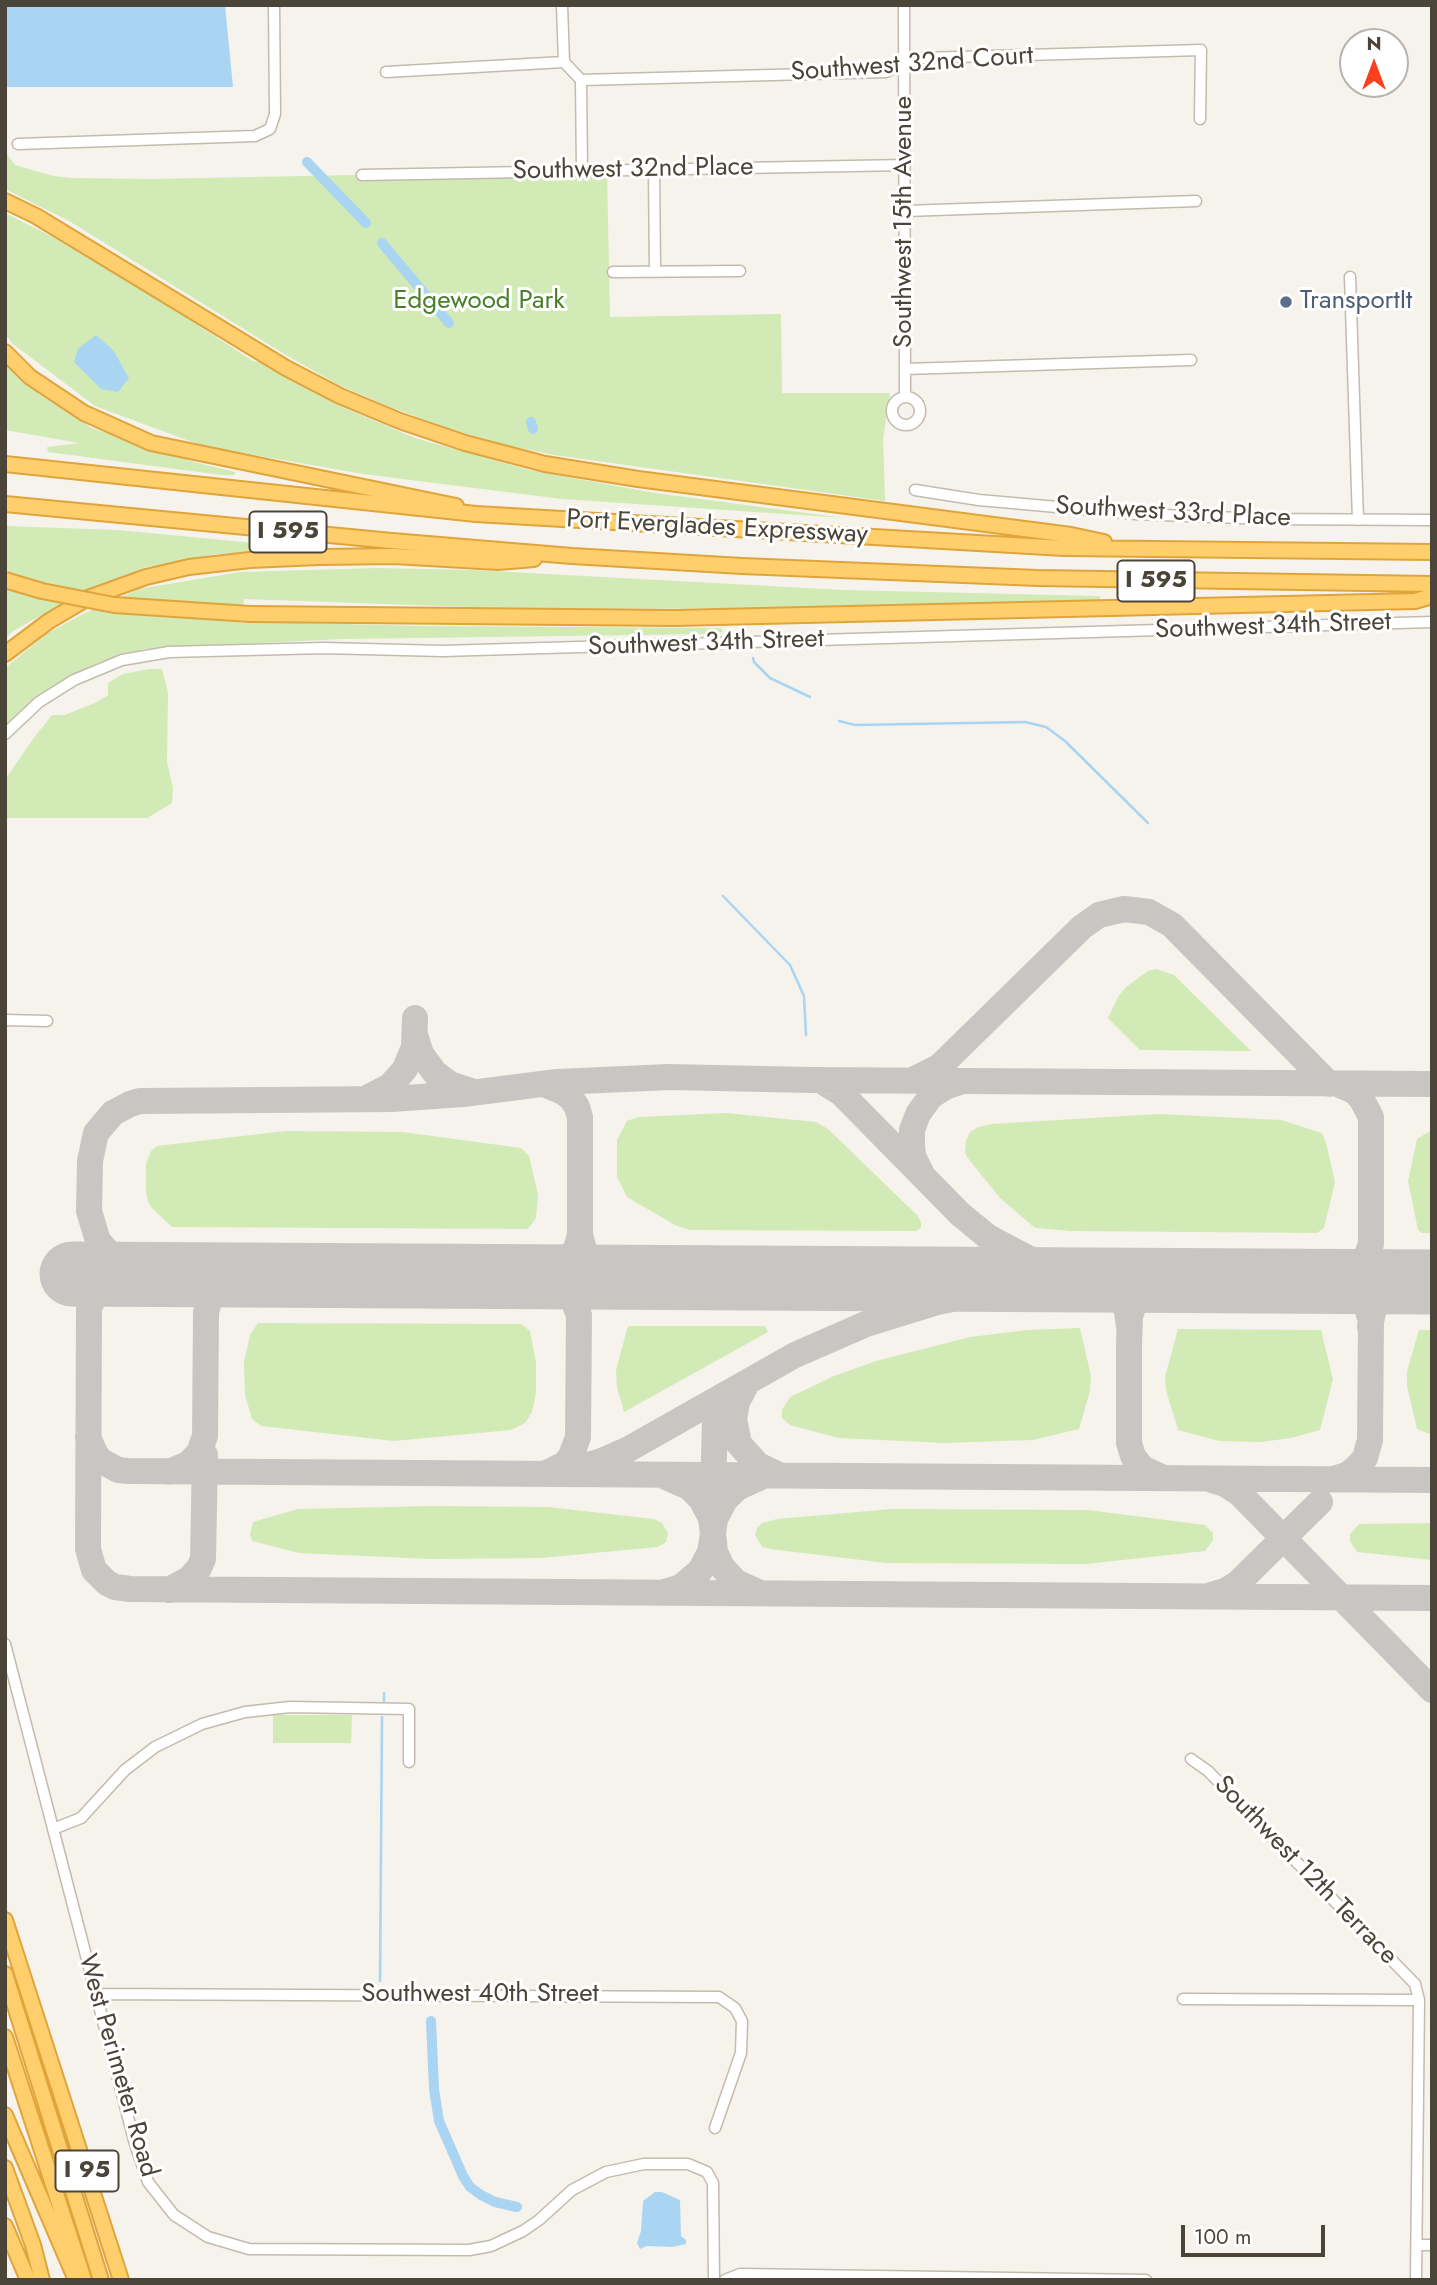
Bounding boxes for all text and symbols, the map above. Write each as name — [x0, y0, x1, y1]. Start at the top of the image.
north arrow — [1339, 28, 1409, 98]
text: N — [1366, 30, 1382, 57]
street label: Southwest 32nd Court — [790, 41, 1034, 89]
street label: Southwest 15th Avenue — [889, 96, 921, 348]
street label: Southwest 32nd Place — [512, 152, 754, 188]
park label: Edgewood Park — [393, 286, 565, 318]
place label: TransportIt — [1300, 286, 1412, 318]
marker: TransportIt — [1278, 294, 1294, 310]
street label: Southwest 33rd Place — [1055, 491, 1291, 535]
street label: Port Everglades Expressway — [565, 505, 869, 551]
road number: I 595 — [250, 512, 326, 552]
road number: I 595 — [1118, 560, 1194, 602]
street label: Southwest 34th Street — [1154, 607, 1392, 647]
street label: Southwest 34th Street — [587, 624, 825, 664]
street label: Southwest 12th Terrace — [1207, 1770, 1403, 1972]
street label: West Perimeter Road — [70, 1951, 164, 2181]
street label: Southwest 40th Street — [361, 1979, 599, 2011]
road number: I 95 — [56, 2150, 119, 2192]
scale bar — [1185, 2212, 1328, 2256]
text: 100 m — [1194, 2222, 1251, 2252]

